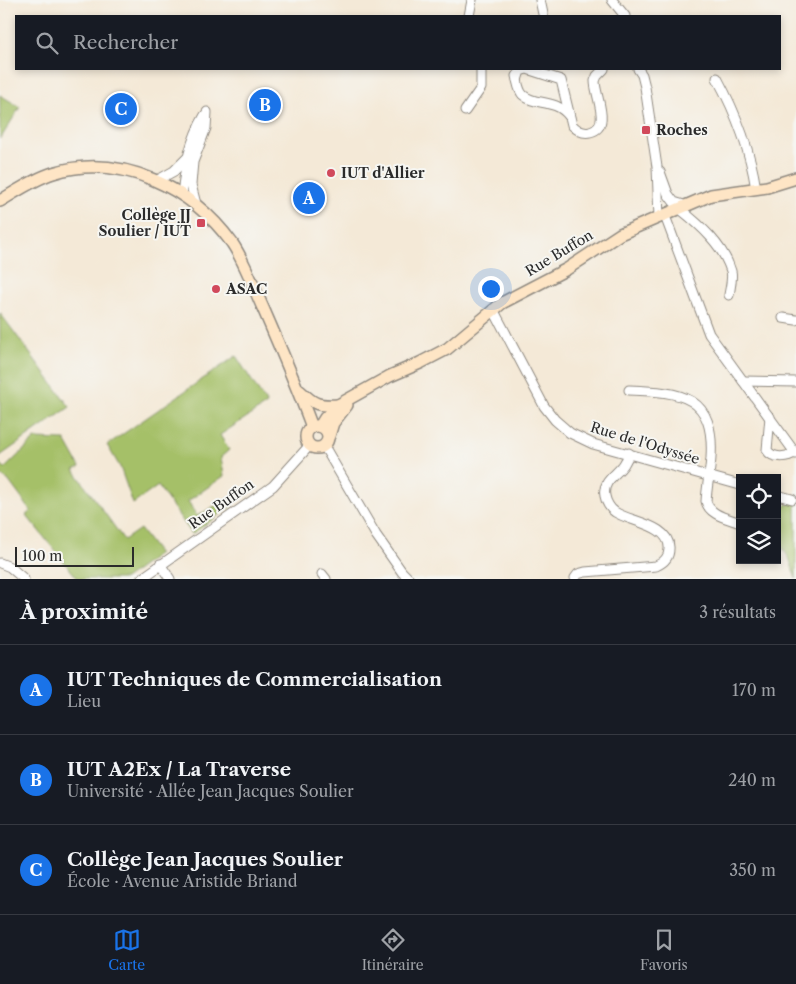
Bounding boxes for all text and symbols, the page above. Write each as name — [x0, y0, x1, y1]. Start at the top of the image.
search box — [15, 15, 781, 70]
icon: search — [33, 29, 61, 57]
text: Rechercher — [73, 31, 178, 54]
pin: B — [249, 86, 281, 124]
pin: C — [105, 90, 137, 128]
place label: Roches — [656, 121, 708, 139]
marker: Roches — [640, 124, 652, 136]
place label: IUT d'Allier — [341, 164, 425, 182]
marker: IUT d'Allier — [325, 167, 337, 179]
pin: A — [293, 179, 325, 217]
place label: Collège JJ Soulier / IUT — [99, 206, 191, 240]
marker: Collège JJ Soulier / IUT — [195, 217, 207, 229]
street label: Rue Buffon — [522, 226, 596, 280]
your location — [478, 276, 504, 302]
place label: ASAC — [225, 280, 267, 298]
marker: ASAC — [210, 283, 222, 295]
street label: Rue de l'Odyssée — [588, 418, 702, 468]
map controls — [736, 474, 781, 564]
button: locate — [736, 474, 781, 519]
street label: Rue Buffon — [185, 475, 257, 533]
button: layers — [736, 519, 781, 564]
scale bar — [15, 544, 134, 567]
text: 100 m — [22, 547, 62, 565]
text: À proximité — [20, 599, 148, 624]
text: 3 résultats — [699, 602, 776, 622]
text: IUT Techniques de Commercialisation — [67, 668, 442, 691]
text: A — [30, 680, 42, 700]
text: 170 m — [732, 680, 776, 700]
text: Lieu — [67, 691, 101, 711]
text: IUT A2Ex / La Traverse — [67, 758, 291, 781]
text: B — [30, 770, 42, 790]
text: 240 m — [728, 770, 776, 790]
text: Université · Allée Jean Jacques Soulier — [67, 781, 354, 801]
text: Collège Jean Jacques Soulier — [67, 848, 343, 871]
text: C — [30, 860, 42, 880]
text: 350 m — [729, 860, 776, 880]
text: École · Avenue Aristide Briand — [67, 871, 298, 891]
tab: Carte — [108, 926, 145, 974]
tab: Itinéraire — [362, 926, 424, 974]
tab: Favoris — [640, 926, 688, 974]

